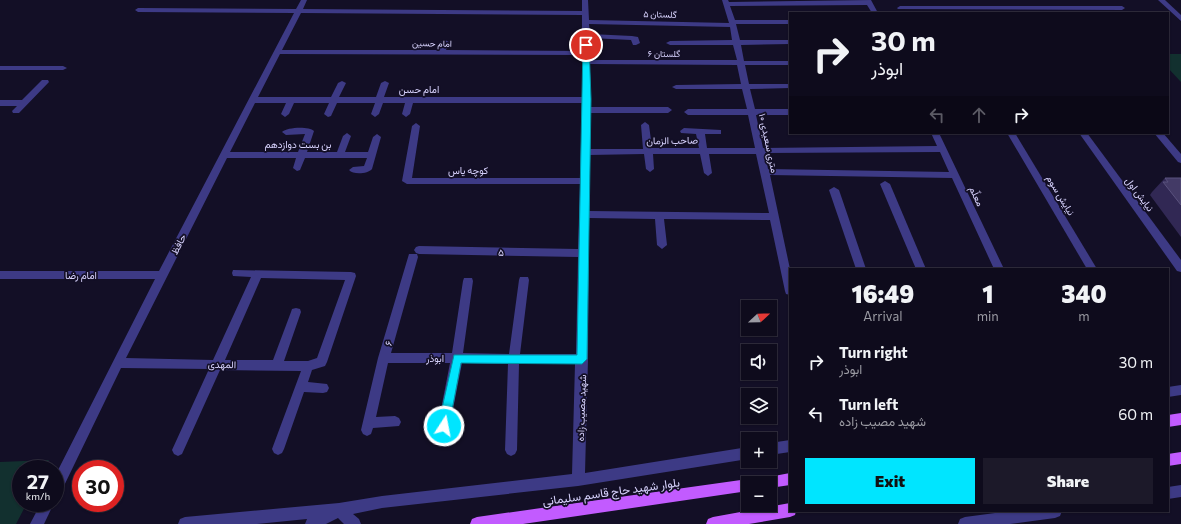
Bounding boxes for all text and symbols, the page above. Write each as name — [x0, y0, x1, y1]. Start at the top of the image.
street label: گلستان ۵ — [643, 8, 677, 20]
text: 30 m — [871, 23, 936, 57]
pin — [569, 28, 603, 62]
icon: right — [805, 28, 857, 80]
icon: arrive — [575, 34, 597, 56]
street label: امام حسین — [412, 37, 452, 50]
street label: گلستان ۶ — [648, 48, 680, 59]
text: ابوذر — [871, 57, 903, 79]
street label: امام حسن — [399, 83, 439, 96]
icon: left — [926, 104, 948, 126]
icon: ahead — [968, 104, 990, 126]
icon: right — [1010, 104, 1032, 126]
street label: ۱۰ متری سعیدی — [756, 112, 781, 174]
street label: صاحب الزمان — [646, 134, 698, 147]
street label: بن بست دوازدهم — [265, 138, 332, 151]
street label: کوچه یاس — [448, 164, 489, 178]
street label: نیایش سوم — [1043, 173, 1078, 218]
street label: نیایش اول — [1122, 175, 1157, 214]
street label: معلّم — [966, 184, 987, 208]
street label: حافظ — [168, 231, 188, 256]
street label: ۵ — [498, 246, 504, 258]
street label: امام رضا — [65, 269, 97, 282]
text: 16:49 — [851, 279, 914, 308]
text: 1 — [982, 279, 993, 308]
text: 340 — [1061, 279, 1107, 308]
north arrow — [741, 300, 777, 336]
map controls — [741, 300, 777, 512]
text: Arrival — [863, 308, 903, 324]
text: min — [977, 308, 999, 324]
text: m — [1078, 308, 1090, 324]
street label: ۶ — [382, 339, 394, 347]
text: Turn right — [839, 343, 908, 361]
button: sound — [741, 344, 777, 380]
icon: right — [805, 351, 827, 373]
street label: ابوذر — [425, 352, 444, 365]
text: 30 m — [1119, 353, 1153, 371]
street label: المهدی — [208, 358, 236, 371]
text: ابوذر — [839, 361, 862, 377]
street label: شهید مصیب زاده — [574, 374, 589, 442]
button: layers — [741, 388, 777, 424]
text: Turn left — [839, 395, 898, 413]
icon: left — [805, 403, 827, 425]
position arrow — [423, 405, 465, 447]
text: 60 m — [1118, 405, 1153, 423]
text: شهید مصیب زاده — [839, 413, 926, 429]
button: + — [741, 432, 777, 468]
button: Exit — [805, 458, 975, 504]
button: Share — [983, 458, 1153, 504]
speed limit sign: 30 — [72, 460, 124, 512]
text: 27 — [27, 469, 49, 493]
street label: بلوار شهید حاج قاسم سلیمانی — [541, 474, 681, 511]
button: − — [741, 476, 777, 512]
text: km/h — [26, 490, 50, 502]

